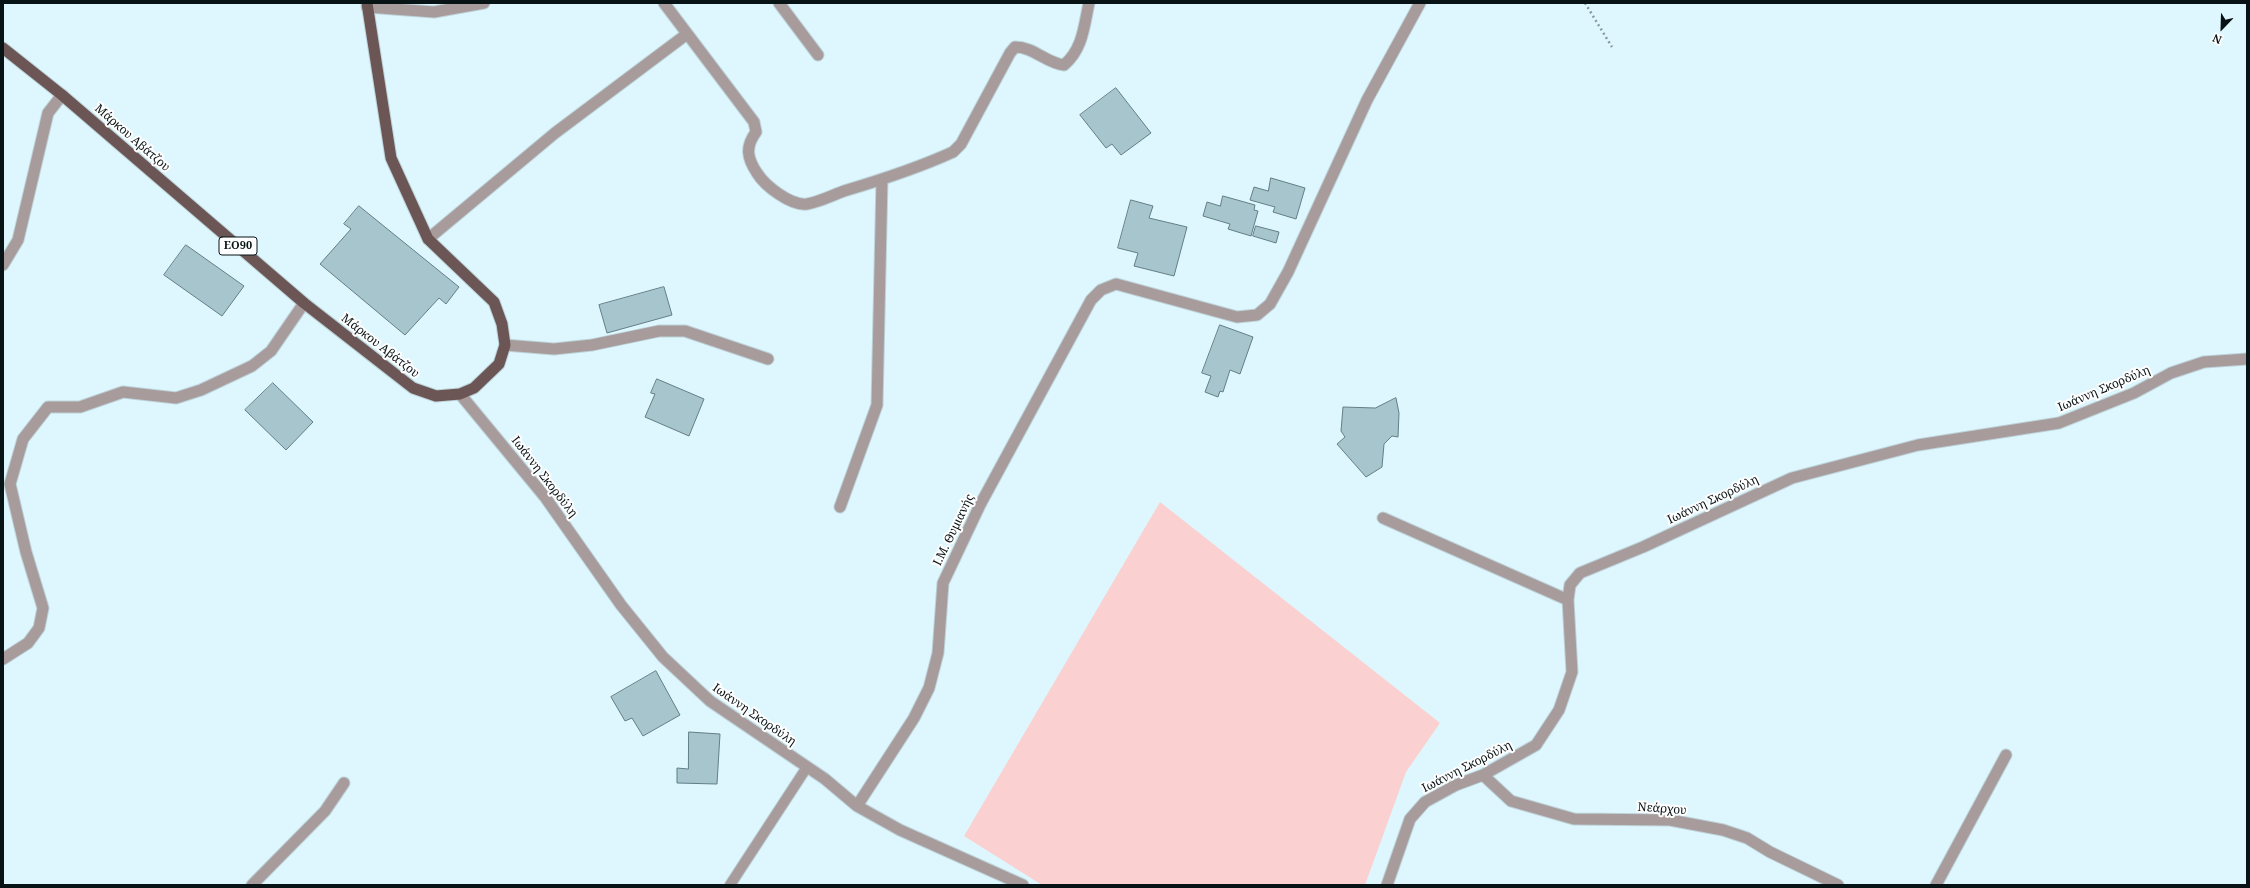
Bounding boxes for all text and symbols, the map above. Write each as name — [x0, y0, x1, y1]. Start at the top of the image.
north arrow — [2202, 8, 2242, 48]
text: N — [2210, 31, 2224, 48]
street label: Μάρκου Αβάτζου — [91, 101, 173, 175]
road number: ΕΟ90 — [219, 237, 257, 255]
street label: Μάρκου Αβάτζου — [338, 311, 422, 381]
street label: Ιωάννη Σκορδύλη — [2056, 363, 2152, 415]
street label: Ιωάννη Σκορδύλη — [508, 434, 580, 520]
street label: Ιωάννη Σκορδύλη — [1665, 473, 1761, 527]
street label: Ι.Μ. Θυμιανής — [931, 492, 977, 568]
street label: Ιωάννη Σκορδύλη — [709, 681, 799, 749]
street label: Ιωάννη Σκορδύλη — [1420, 738, 1514, 796]
street label: Νεάρχου — [1637, 800, 1687, 818]

